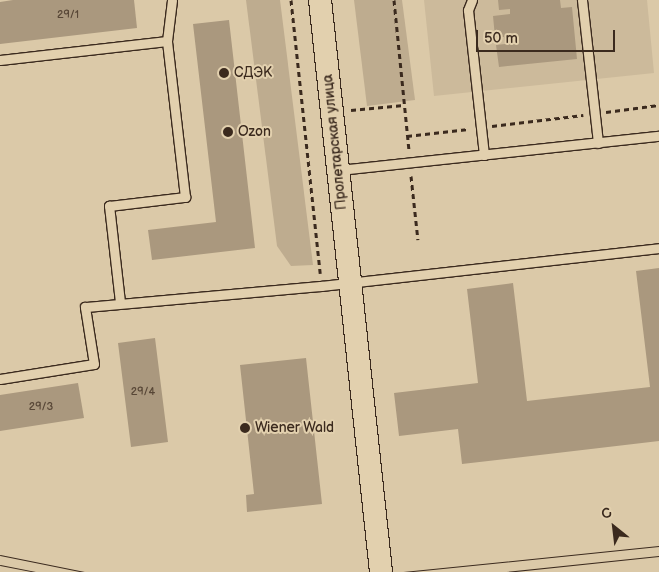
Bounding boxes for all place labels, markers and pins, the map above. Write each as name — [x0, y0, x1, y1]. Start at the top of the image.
place label: СДЭК — [234, 65, 272, 81]
marker: СДЭК — [218, 67, 230, 79]
place label: Ozon — [238, 124, 271, 140]
marker: Ozon — [222, 126, 234, 138]
place label: Wiener Wald — [255, 420, 335, 436]
marker: Wiener Wald — [239, 422, 251, 434]

